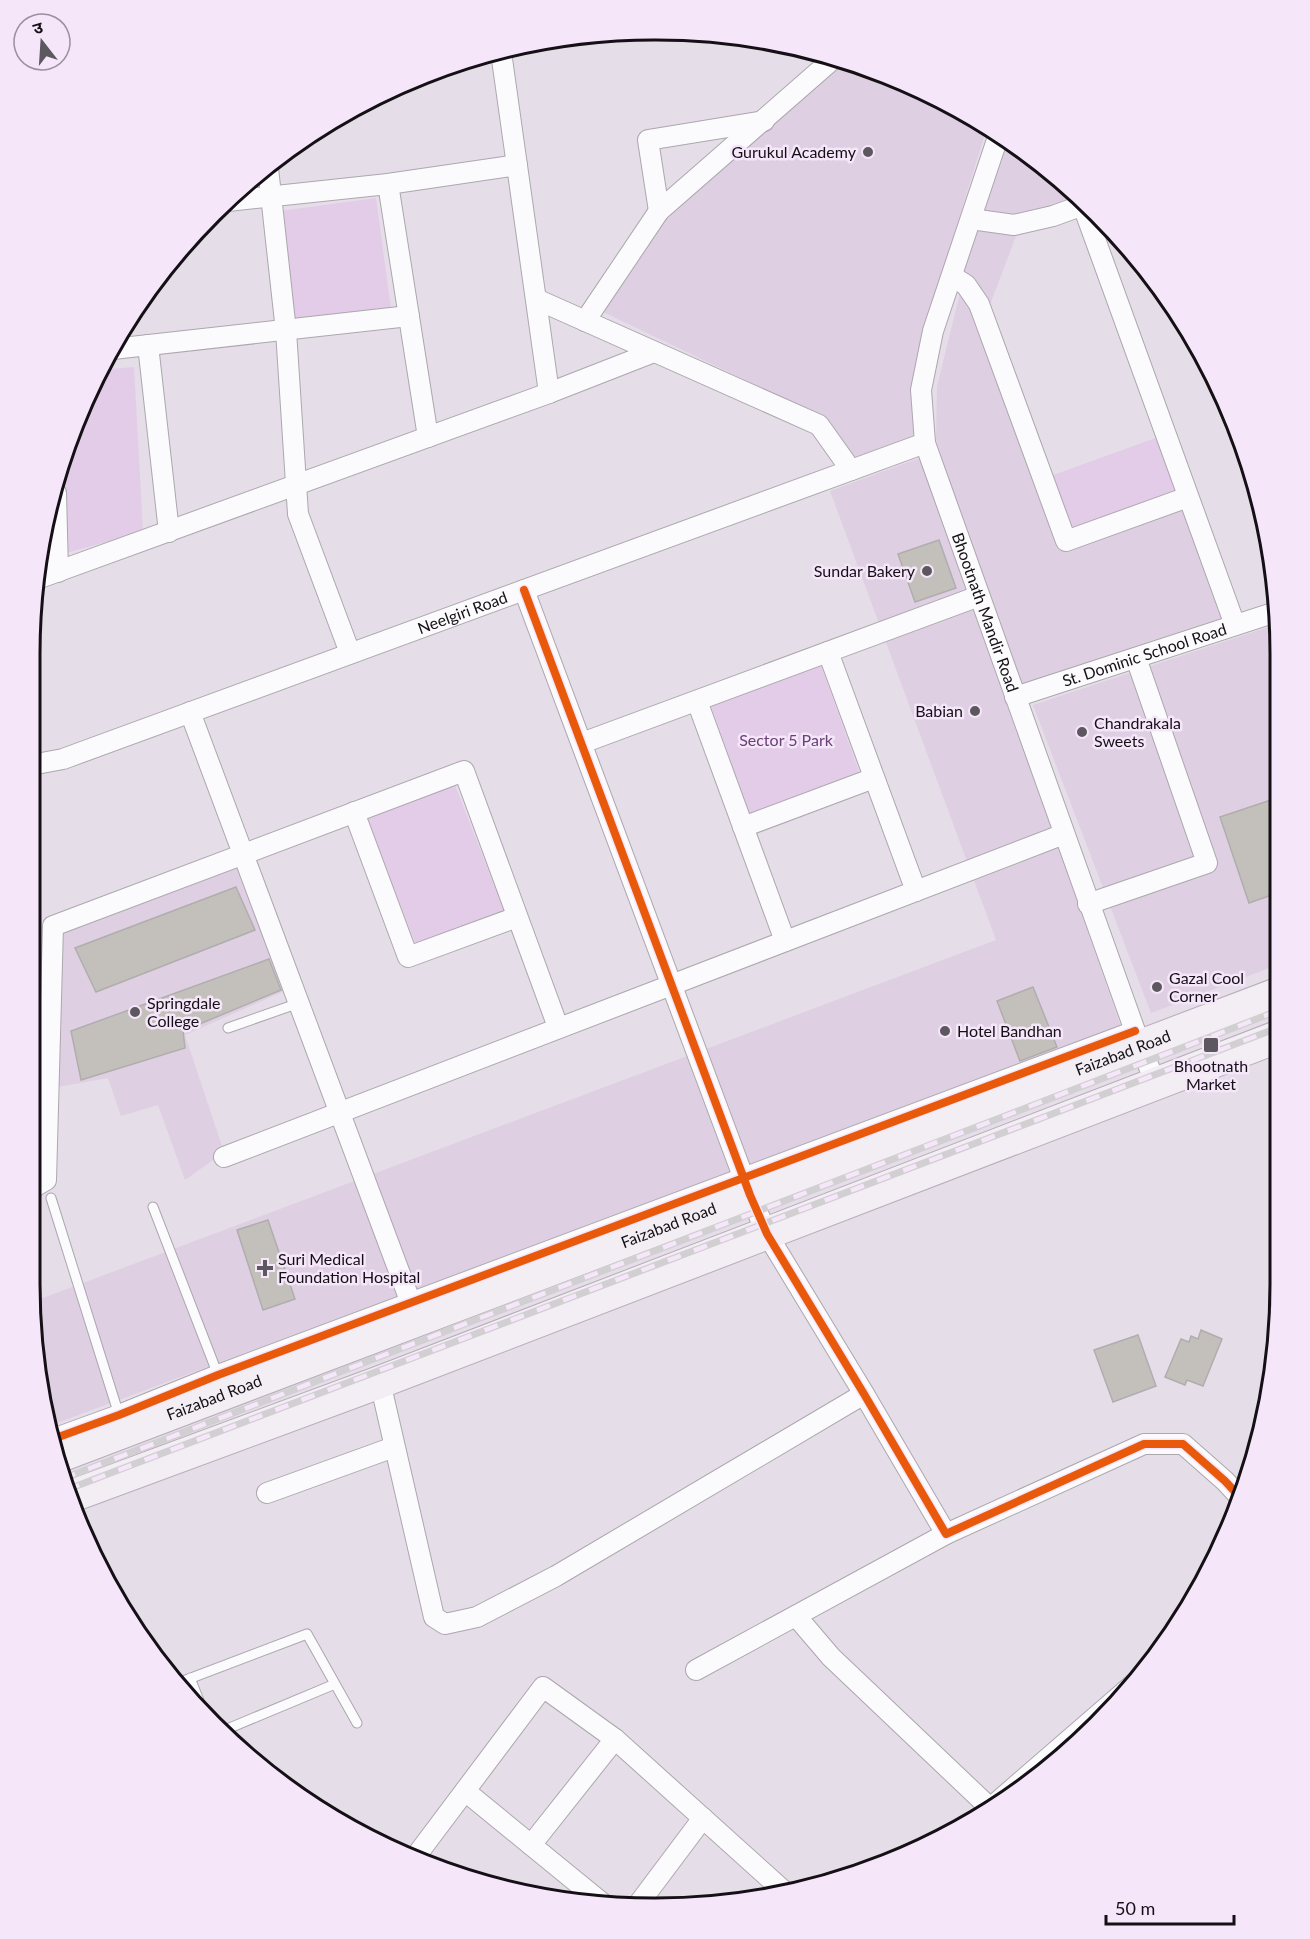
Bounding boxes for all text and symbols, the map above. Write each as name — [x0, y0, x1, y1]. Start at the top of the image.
north arrow — [12, 12, 72, 72]
text: उ — [30, 17, 45, 38]
place label: Gurukul Academy — [732, 142, 857, 161]
marker: Gurukul Academy — [861, 145, 875, 159]
street label: Bhootnath Mandir Road — [949, 530, 1023, 695]
place label: Sundar Bakery — [814, 561, 916, 580]
marker: Sundar Bakery — [920, 564, 934, 578]
street label: Neelgiri Road — [415, 587, 510, 637]
street label: St. Dominic School Road — [1060, 619, 1229, 690]
place label: Babian — [915, 701, 963, 720]
marker: Babian — [968, 704, 982, 718]
place label: Chandrakala Sweets — [1094, 713, 1181, 750]
marker: Chandrakala Sweets — [1075, 725, 1089, 739]
park label: Sector 5 Park — [739, 730, 834, 749]
place label: Gazal Cool Corner — [1169, 968, 1244, 1005]
marker: Gazal Cool Corner — [1150, 980, 1164, 994]
place label: Springdale College — [147, 993, 220, 1030]
marker: Springdale College — [128, 1005, 142, 1019]
place label: Hotel Bandhan — [957, 1021, 1062, 1040]
marker: Hotel Bandhan — [938, 1024, 952, 1038]
street label: Faizabad Road — [1072, 1025, 1173, 1079]
marker: Bhootnath Market — [1202, 1036, 1220, 1054]
place label: Bhootnath Market — [1174, 1056, 1248, 1093]
street label: Faizabad Road — [618, 1198, 719, 1251]
place label: Suri Medical Foundation Hospital — [278, 1249, 420, 1286]
marker: Suri Medical Foundation Hospital — [256, 1259, 274, 1277]
street label: Faizabad Road — [164, 1370, 264, 1424]
scale bar — [1106, 1888, 1234, 1926]
text: 50 m — [1115, 1897, 1155, 1919]

